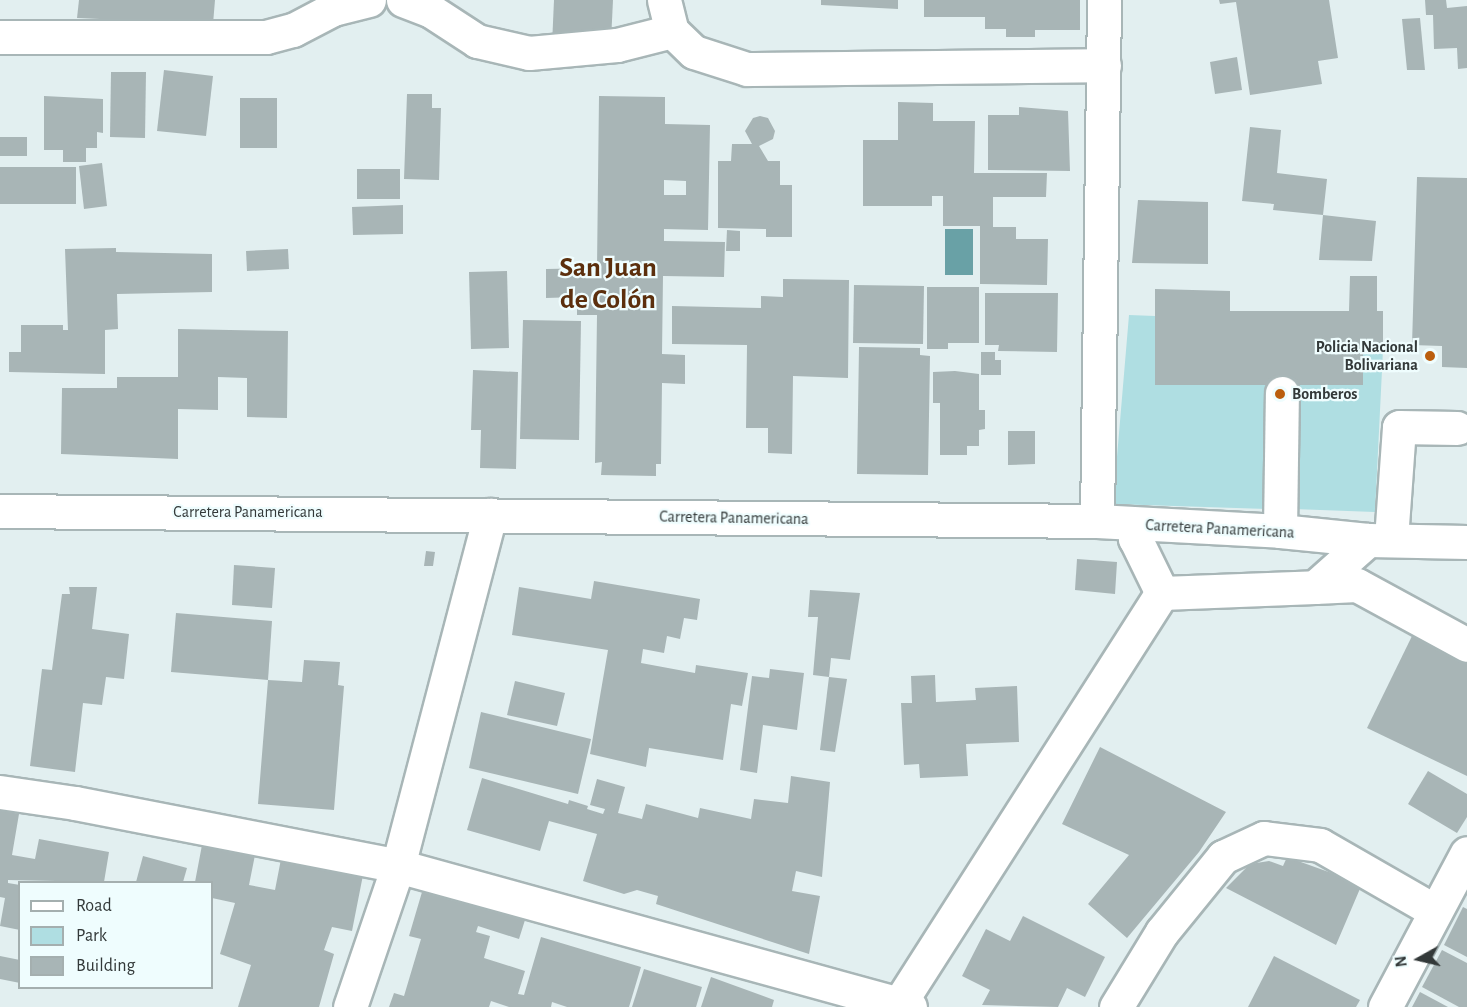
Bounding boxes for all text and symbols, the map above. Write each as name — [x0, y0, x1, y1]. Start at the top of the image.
district label: San Juan de Colón — [559, 251, 657, 317]
place label: Policia Nacional Bolivariana — [1316, 337, 1418, 375]
marker: Policia Nacional Bolivariana — [1423, 349, 1437, 363]
place label: Bomberos — [1292, 384, 1357, 404]
marker: Bomberos — [1273, 387, 1287, 401]
street label: Carretera Panamericana — [173, 502, 323, 522]
street label: Carretera Panamericana — [659, 507, 809, 529]
street label: Carretera Panamericana — [1145, 516, 1295, 542]
legend — [18, 881, 213, 989]
text: Road — [76, 897, 112, 915]
text: Park — [76, 927, 107, 945]
north arrow — [1389, 929, 1449, 989]
text: N — [1392, 955, 1410, 968]
text: Building — [76, 957, 135, 975]

